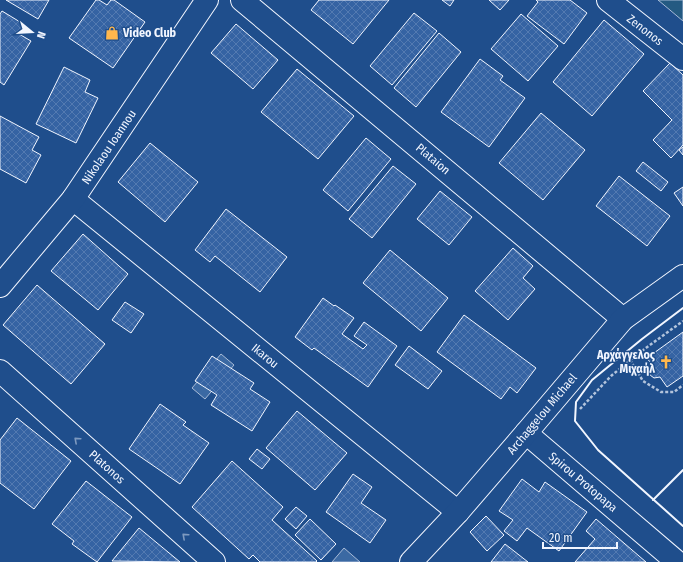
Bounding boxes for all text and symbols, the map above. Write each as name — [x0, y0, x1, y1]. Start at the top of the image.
north arrow — [12, 12, 52, 52]
street label: Zenonos — [624, 12, 666, 48]
shop icon: Video Club — [104, 25, 120, 41]
place label: Video Club — [122, 26, 177, 40]
text: N — [34, 30, 48, 40]
street label: Nikolaou Ioannou — [79, 107, 139, 187]
street label: Plataion — [413, 141, 453, 177]
street label: Ikarou — [249, 341, 281, 371]
place label: Αρχάγγελος Μιχαήλ — [596, 347, 656, 376]
church icon: Αρχάγγελος Μιχαήλ — [658, 354, 674, 370]
street label: Archaggelou Michael — [504, 371, 580, 457]
one-way arrow — [75, 438, 82, 445]
street label: Platonos — [86, 447, 128, 487]
street label: Spirou Protopapa — [546, 449, 620, 515]
scale bar — [543, 524, 617, 550]
text: 20 m — [549, 531, 573, 545]
one-way arrow — [182, 533, 190, 541]

